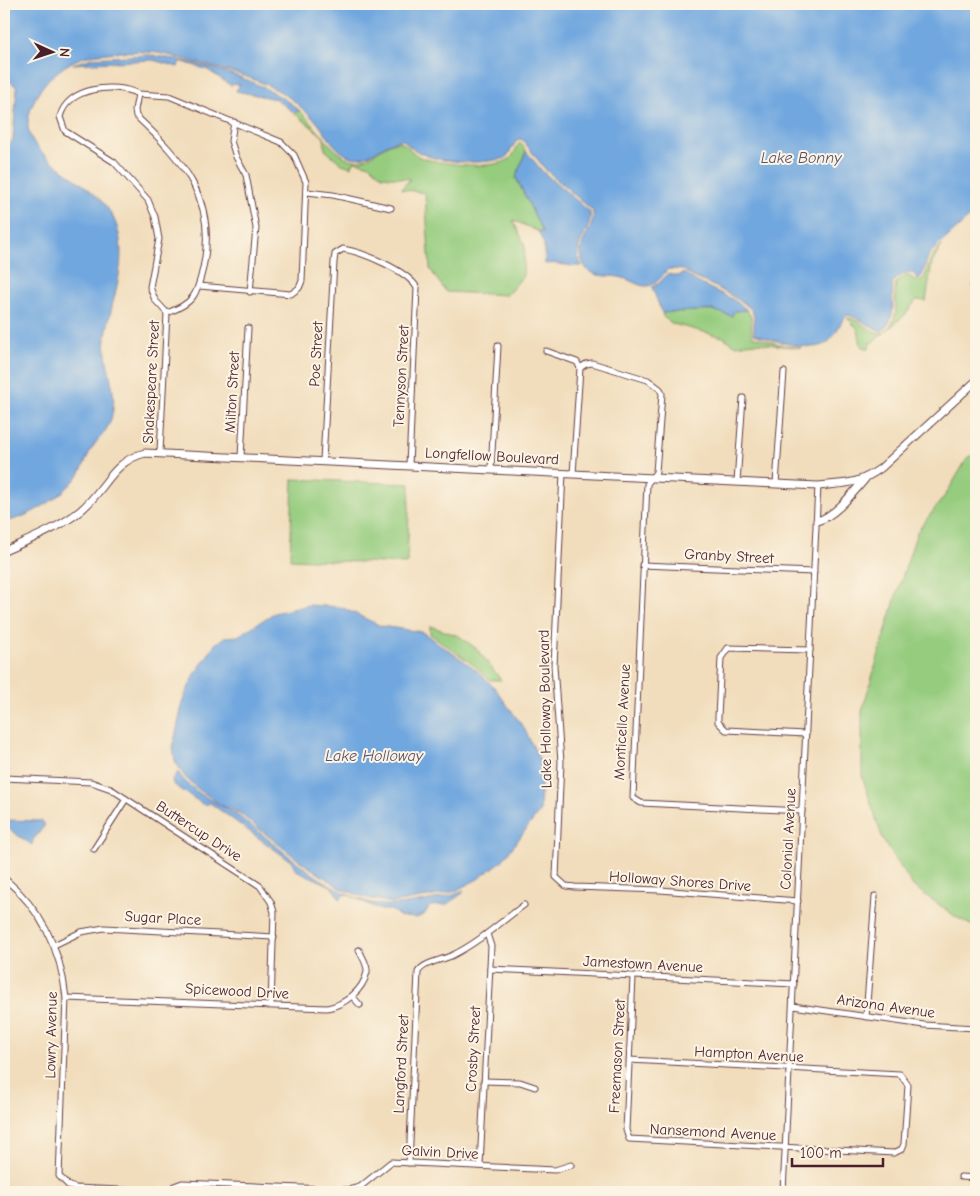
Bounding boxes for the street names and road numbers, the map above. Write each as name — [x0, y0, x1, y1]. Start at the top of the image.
street label: Shakespeare Street — [139, 319, 163, 444]
street label: Poe Street — [305, 320, 327, 387]
street label: Tennyson Street — [389, 324, 413, 428]
street label: Milton Street — [221, 350, 243, 433]
street label: Longfellow Boulevard — [425, 444, 559, 468]
street label: Granby Street — [684, 545, 775, 567]
street label: Lake Holloway Boulevard — [535, 630, 555, 788]
street label: Monticello Avenue — [610, 663, 634, 781]
street label: Colonial Avenue — [776, 787, 800, 890]
street label: Buttercup Drive — [153, 797, 246, 866]
street label: Holloway Shores Drive — [608, 867, 752, 895]
street label: Sugar Place — [124, 907, 202, 929]
street label: Jamestown Avenue — [582, 952, 704, 976]
street label: Spicewood Drive — [184, 979, 290, 1003]
street label: Arizona Avenue — [836, 990, 937, 1022]
street label: Lowry Avenue — [41, 991, 61, 1079]
street label: Freemason Street — [605, 998, 629, 1114]
street label: Crosby Street — [462, 1005, 484, 1093]
street label: Langford Street — [389, 1013, 413, 1114]
street label: Hampton Avenue — [694, 1042, 805, 1066]
street label: Nansemond Avenue — [649, 1120, 777, 1144]
street label: Galvin Drive — [401, 1141, 479, 1163]

